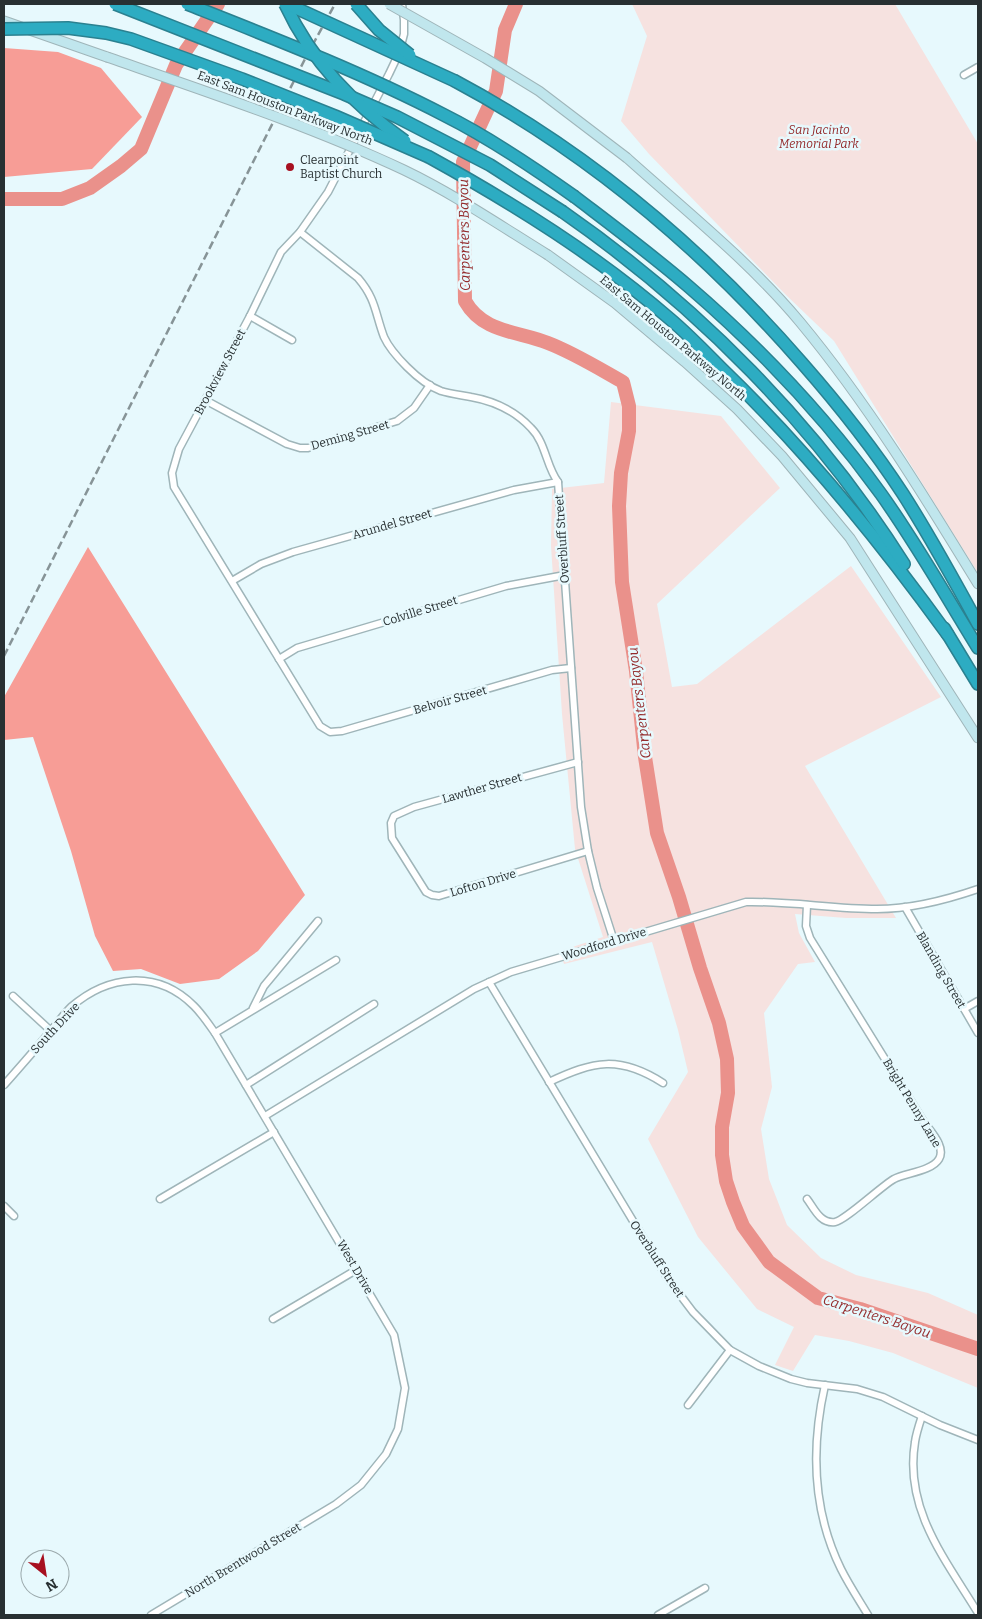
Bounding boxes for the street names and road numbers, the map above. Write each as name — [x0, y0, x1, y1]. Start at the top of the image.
street label: East Sam Houston Parkway North — [195, 68, 375, 148]
street label: East Sam Houston Parkway North — [597, 273, 749, 404]
street label: Brookview Street — [192, 326, 249, 417]
street label: Deming Street — [309, 417, 391, 453]
street label: Overbluff Street — [552, 494, 572, 584]
street label: Arundel Street — [351, 506, 434, 542]
street label: Colville Street — [381, 593, 460, 629]
street label: Belvoir Street — [412, 683, 489, 717]
street label: Lawther Street — [441, 770, 524, 806]
street label: Lofton Drive — [448, 866, 518, 900]
street label: Woodford Drive — [560, 925, 648, 963]
street label: Blanding Street — [913, 929, 969, 1011]
street label: South Drive — [28, 999, 82, 1057]
street label: Bright Penny Lane — [880, 1056, 944, 1150]
street label: Overbluff Street — [627, 1218, 687, 1301]
street label: West Drive — [334, 1238, 376, 1296]
street label: North Brentwood Street — [182, 1519, 304, 1600]

